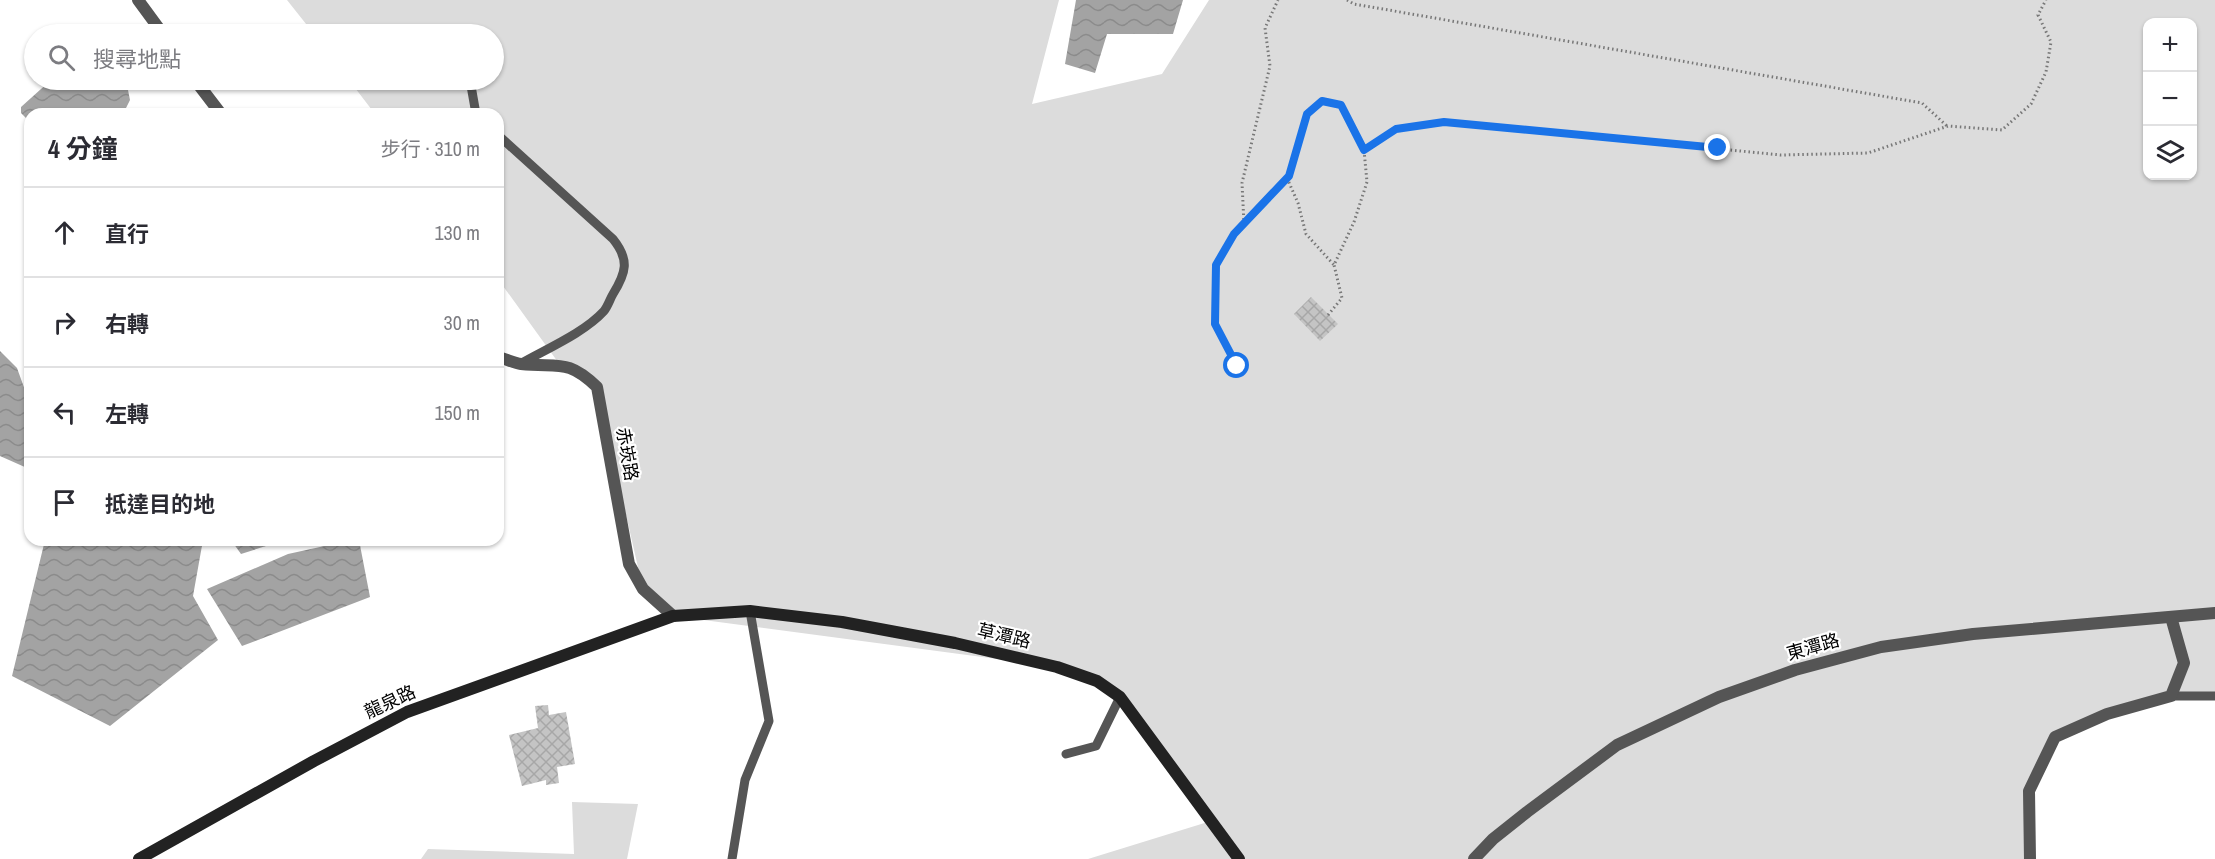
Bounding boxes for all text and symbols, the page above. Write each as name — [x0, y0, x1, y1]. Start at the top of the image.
map controls — [2143, 18, 2197, 180]
button: + — [2143, 18, 2197, 72]
search box — [24, 24, 504, 90]
icon: search — [45, 41, 78, 74]
text: 搜尋地點 — [93, 44, 181, 74]
button: − — [2143, 72, 2197, 126]
button: layers — [2143, 126, 2197, 180]
text: 4 分鐘 — [48, 131, 118, 166]
route end — [1704, 134, 1730, 160]
text: 步行 · 310 m — [381, 135, 480, 162]
icon: ahead — [48, 216, 81, 249]
text: 直行 — [105, 219, 149, 249]
text: 130 m — [434, 219, 480, 246]
icon: right — [48, 306, 81, 339]
text: 右轉 — [105, 309, 149, 339]
text: 30 m — [444, 309, 480, 336]
route start — [1223, 352, 1249, 378]
icon: left — [48, 396, 81, 429]
text: 左轉 — [105, 399, 149, 429]
text: 150 m — [434, 399, 480, 426]
street label: 赤崁路 — [610, 425, 644, 483]
icon: arrive — [48, 486, 81, 519]
text: 抵達目的地 — [105, 489, 215, 519]
street label: 草潭路 — [975, 617, 1033, 654]
street label: 東潭路 — [1783, 627, 1842, 666]
street label: 龍泉路 — [360, 679, 420, 724]

